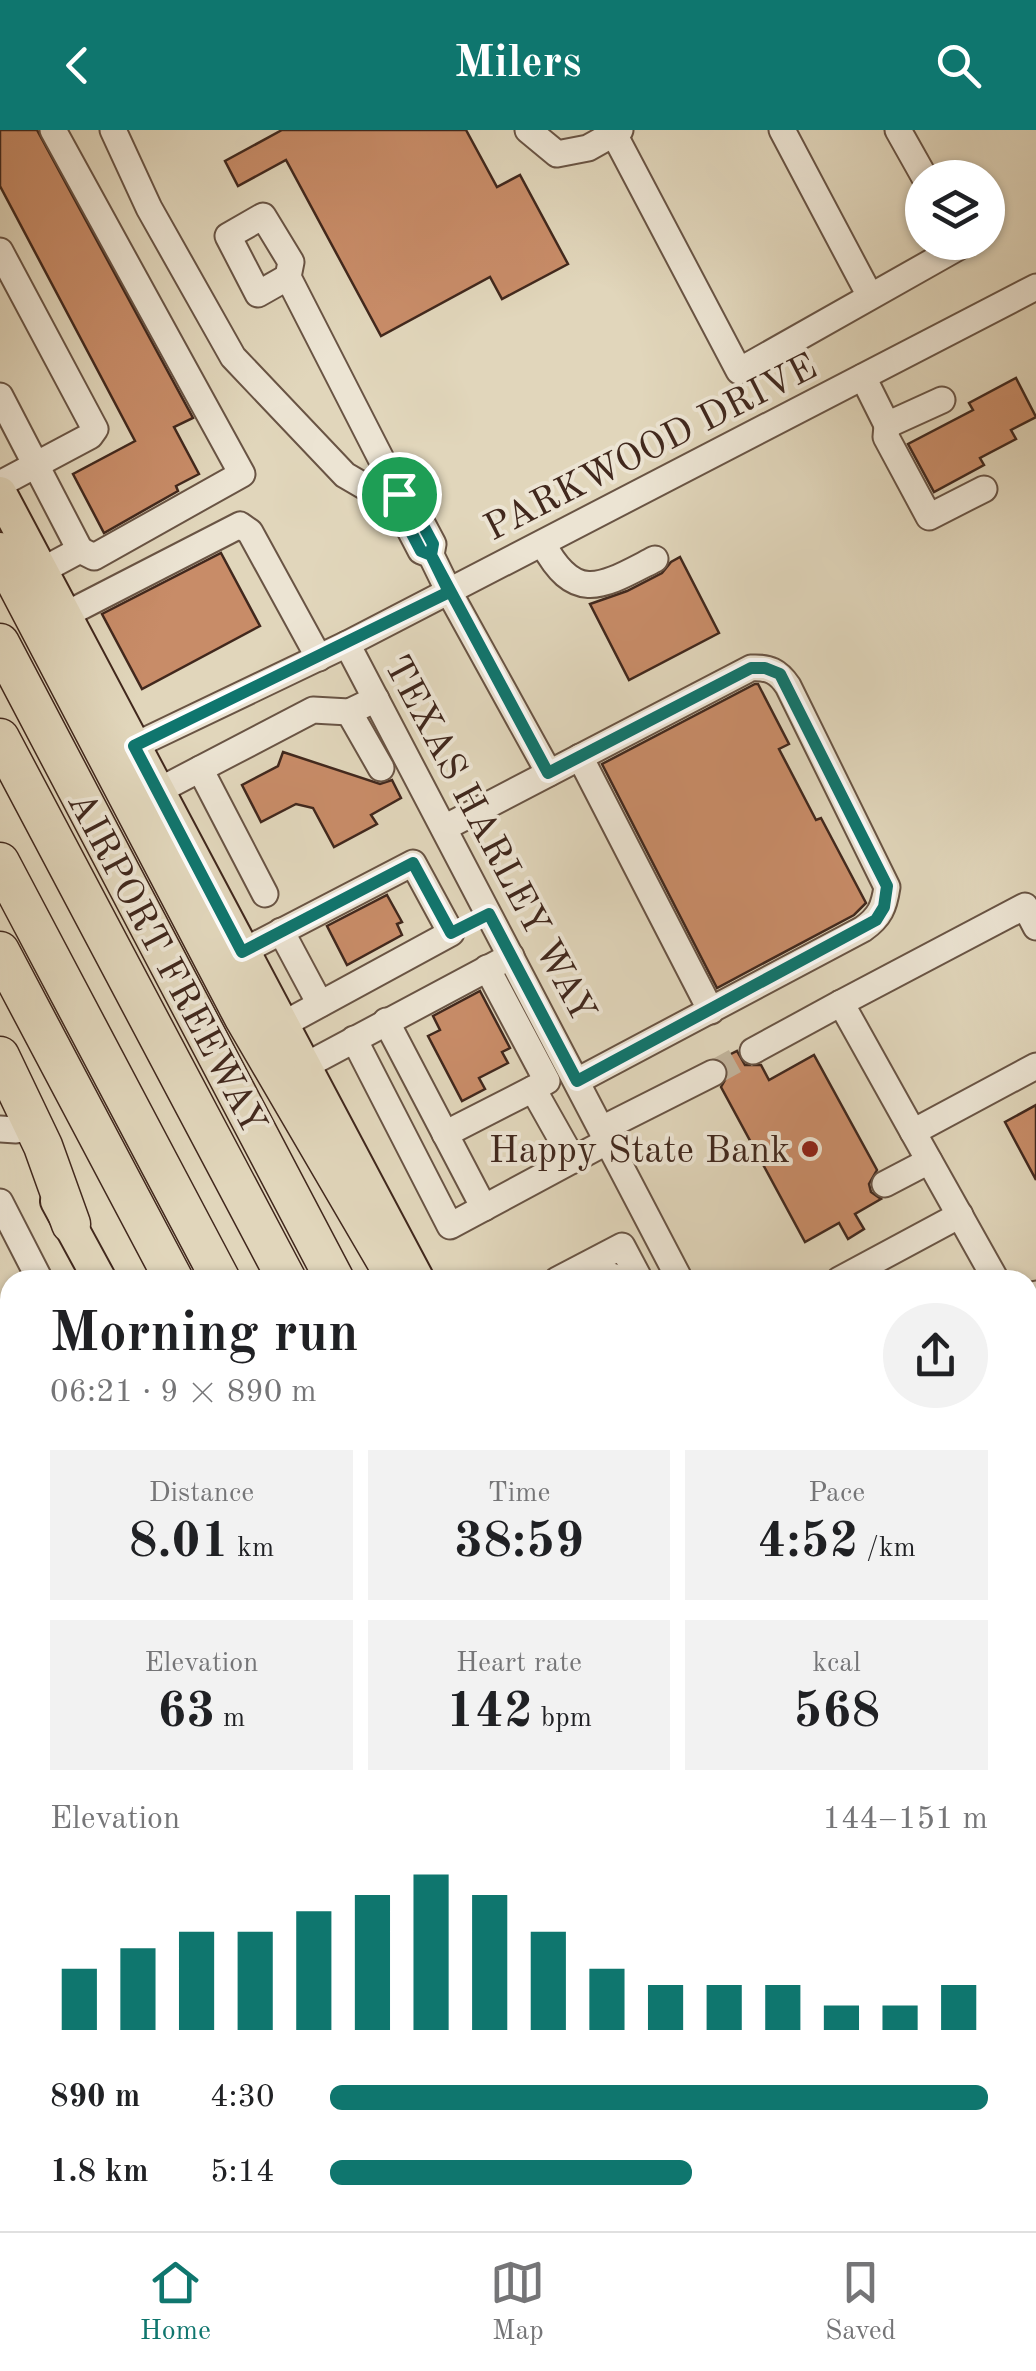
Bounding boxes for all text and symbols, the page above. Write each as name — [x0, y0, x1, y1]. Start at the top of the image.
icon: back — [50, 38, 105, 93]
icon: search — [931, 38, 986, 93]
text: Milers — [454, 42, 582, 87]
map controls — [905, 160, 1005, 260]
button: layers — [905, 160, 1005, 260]
street label: PARKWOOD DRIVE — [479, 348, 824, 549]
pin — [357, 452, 442, 537]
icon: arrive — [372, 467, 427, 522]
street label: TEXAS HARLEY WAY — [376, 650, 601, 1029]
street label: AIRPORT FREEWAY — [59, 786, 272, 1141]
place label: Happy State Bank — [489, 1133, 790, 1171]
marker: Happy State Bank — [799, 1138, 821, 1160]
button: share — [883, 1303, 988, 1408]
text: Morning run — [50, 1308, 359, 1363]
text: 06:21 · 9 × 890 m — [50, 1377, 317, 1409]
text: Distance — [149, 1480, 254, 1508]
text: Time — [488, 1480, 550, 1508]
text: Pace — [808, 1480, 865, 1508]
text: 8.01 — [129, 1518, 230, 1568]
text: 38:59 — [454, 1518, 584, 1568]
text: 4:52 — [758, 1518, 859, 1568]
text: km — [230, 1535, 274, 1563]
text: /km — [859, 1535, 916, 1563]
text: Elevation — [144, 1650, 258, 1678]
text: Heart rate — [456, 1650, 582, 1678]
text: kcal — [813, 1650, 861, 1678]
text: 63 — [157, 1688, 215, 1738]
text: 142 — [446, 1688, 533, 1738]
text: 568 — [793, 1688, 880, 1738]
text: m — [215, 1705, 245, 1733]
text: bpm — [533, 1705, 592, 1733]
text: Elevation — [50, 1804, 180, 1836]
text: 144–151 m — [822, 1804, 988, 1836]
text: 890 m — [50, 2082, 140, 2114]
text: 4:30 — [210, 2082, 275, 2114]
text: 1.8 km — [50, 2157, 149, 2189]
text: 5:14 — [210, 2157, 275, 2189]
tab: Home — [140, 2255, 211, 2350]
tab: Map — [490, 2255, 545, 2350]
tab: Saved — [825, 2255, 896, 2350]

